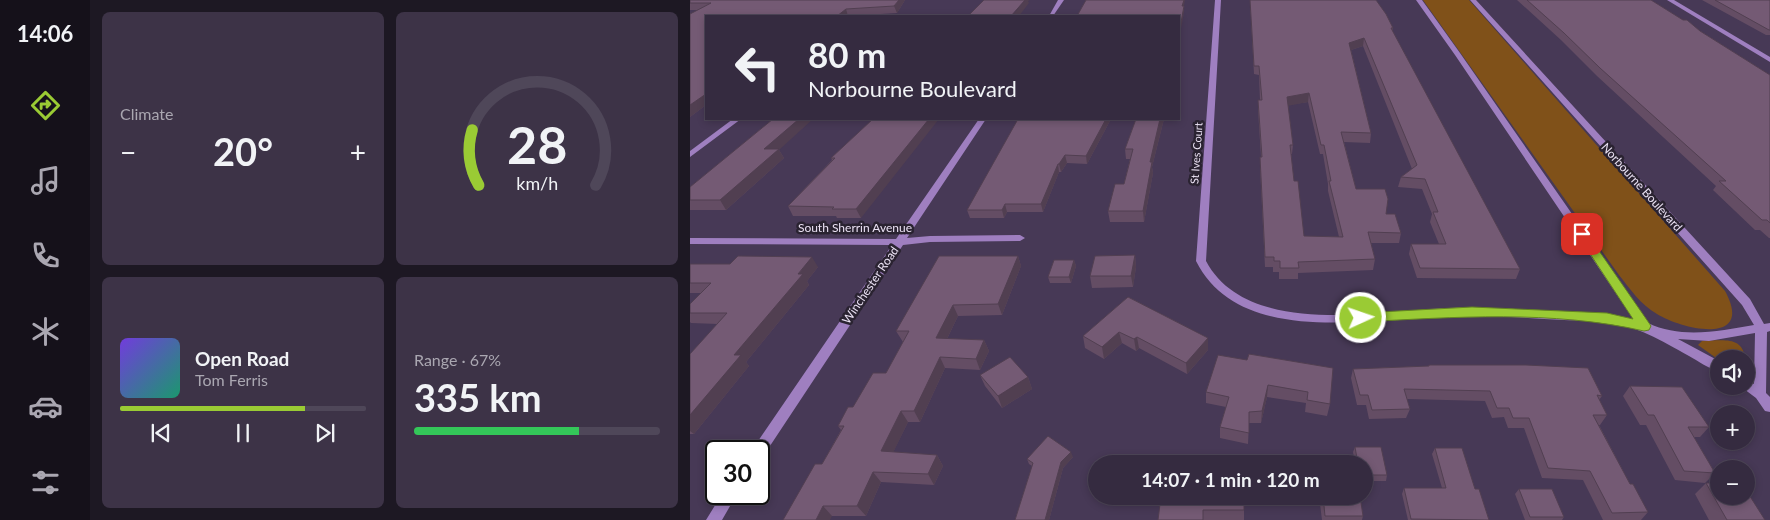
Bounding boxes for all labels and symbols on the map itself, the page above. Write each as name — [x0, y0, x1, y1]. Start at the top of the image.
street label: St Ives Court — [1187, 122, 1205, 184]
street label: Norbourne Boulevard — [1598, 140, 1686, 234]
pin — [1561, 213, 1603, 255]
street label: South Sherrin Avenue — [798, 220, 912, 235]
street label: Winchester Road — [839, 243, 901, 327]
position arrow — [1334, 291, 1386, 343]
speed limit sign: 30 — [705, 440, 770, 505]

